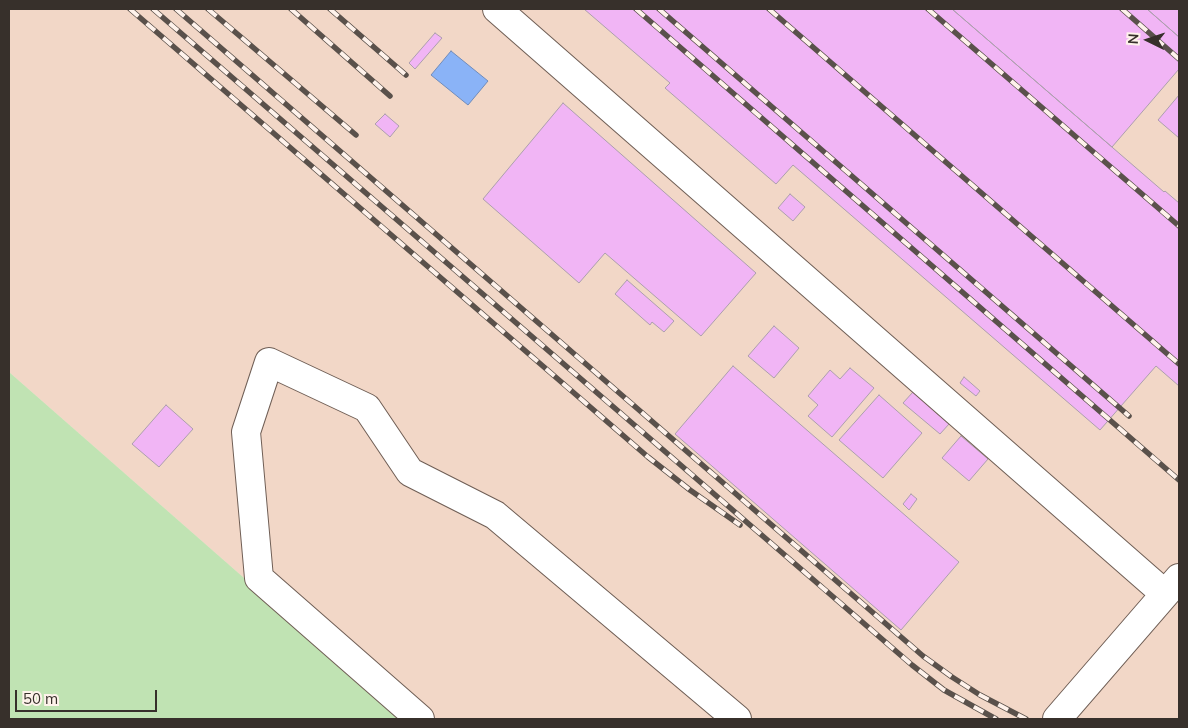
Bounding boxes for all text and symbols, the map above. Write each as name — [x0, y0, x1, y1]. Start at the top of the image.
north arrow — [1123, 15, 1173, 65]
text: N — [1124, 33, 1142, 45]
scale bar — [18, 680, 160, 712]
text: 50 m — [23, 689, 58, 708]

